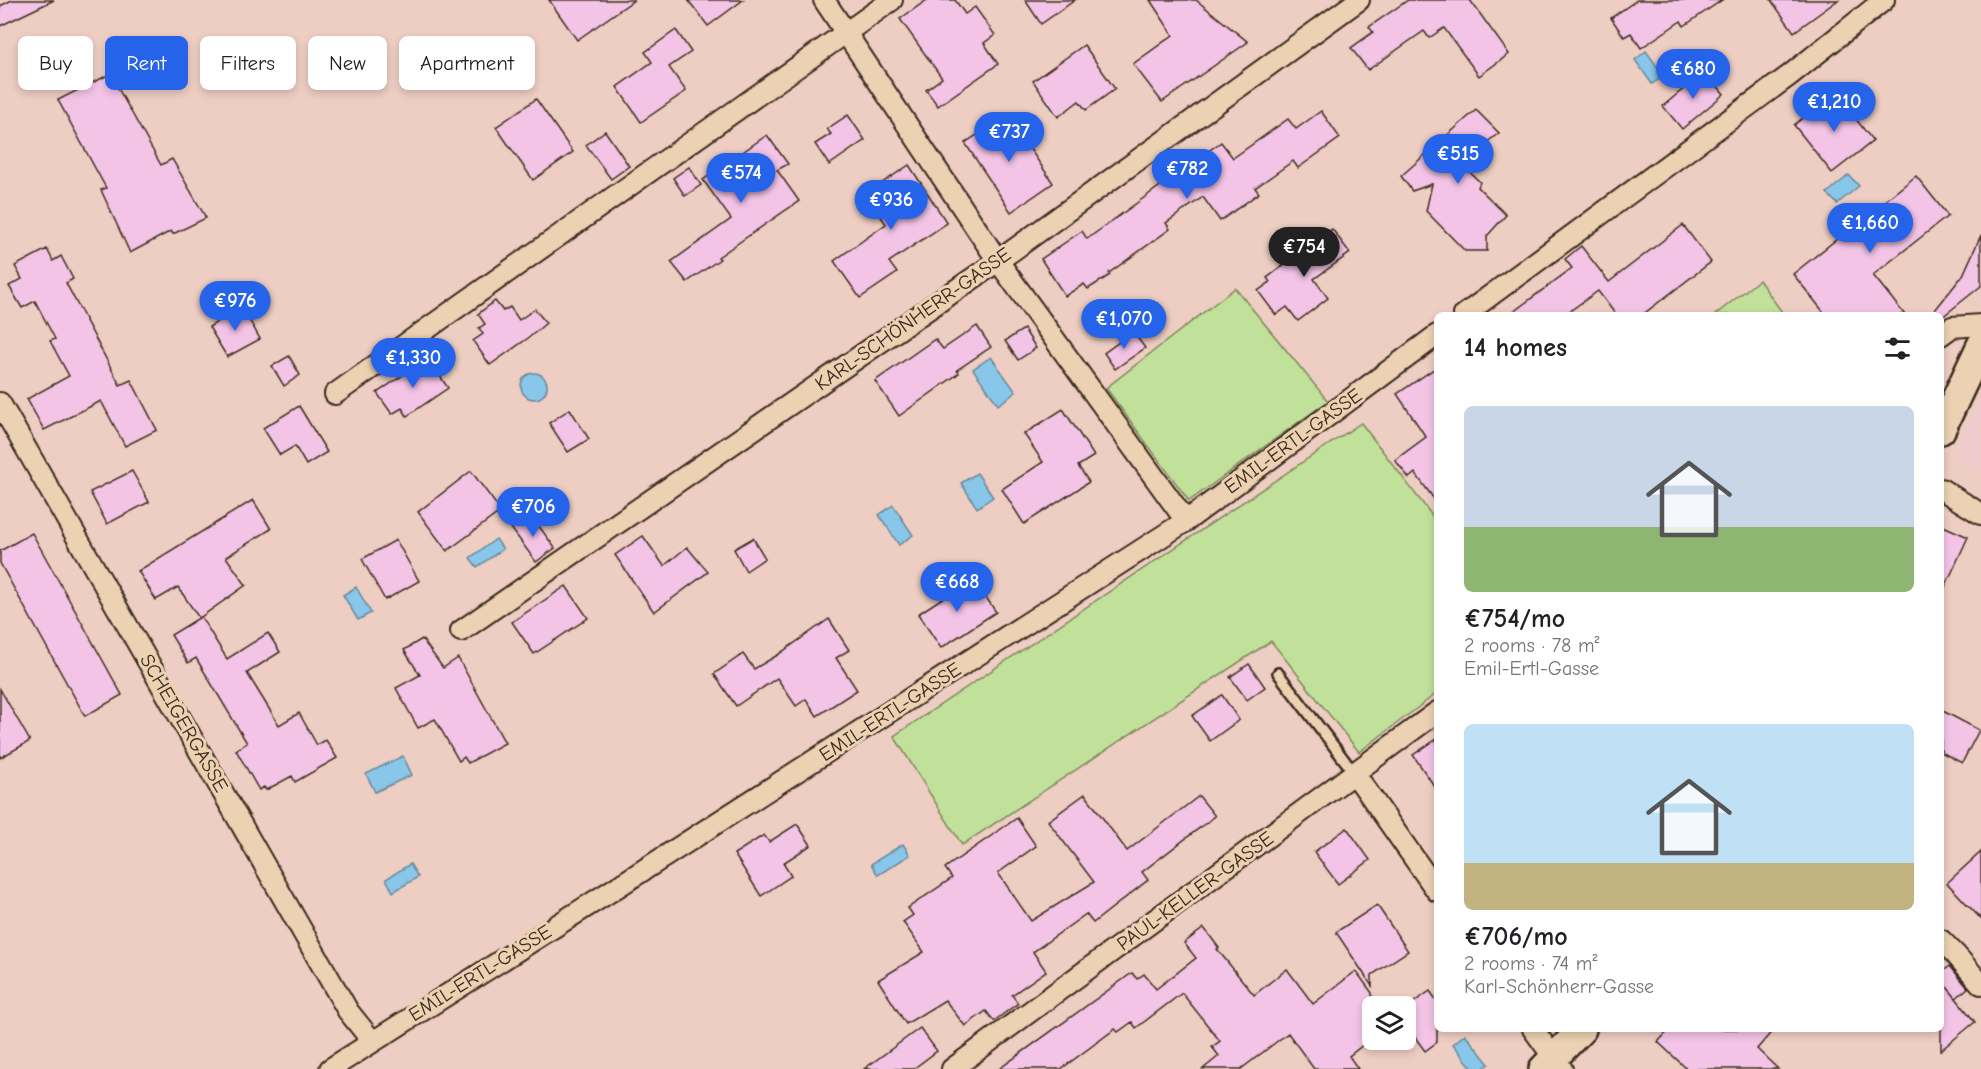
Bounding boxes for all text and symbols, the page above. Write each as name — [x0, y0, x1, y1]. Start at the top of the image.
chip: Buy — [18, 36, 93, 90]
chip: Rent — [105, 36, 188, 90]
chip: Filters — [200, 36, 296, 90]
chip: New — [308, 36, 387, 90]
chip: Apartment — [399, 36, 535, 90]
pin: €680 — [1657, 49, 1729, 100]
text: €680 — [1670, 57, 1716, 80]
pin: €1,210 — [1785, 82, 1883, 133]
text: €1,210 — [1807, 90, 1861, 113]
pin: €737 — [973, 112, 1045, 163]
text: €737 — [988, 120, 1030, 143]
pin: €515 — [1422, 134, 1494, 185]
text: €515 — [1437, 142, 1479, 165]
pin: €782 — [1151, 149, 1223, 200]
pin: €574 — [705, 153, 777, 204]
text: €782 — [1166, 157, 1208, 180]
text: €574 — [720, 161, 762, 184]
pin: €936 — [855, 180, 927, 231]
text: €936 — [869, 188, 913, 211]
pin: €1,660 — [1821, 203, 1919, 254]
text: €1,660 — [1841, 211, 1899, 234]
pin: €754 — [1268, 227, 1340, 278]
text: €754 — [1283, 235, 1325, 258]
street label: KARL-SCHÖNHERR-GASSE — [811, 243, 1015, 395]
pin: €976 — [199, 281, 271, 332]
text: €976 — [214, 289, 256, 312]
pin: €1,070 — [1075, 299, 1173, 350]
text: €1,070 — [1095, 307, 1153, 330]
icon: filters — [1881, 332, 1914, 365]
text: 14 homes — [1464, 333, 1567, 363]
pin: €1,330 — [364, 338, 462, 389]
text: €1,330 — [385, 346, 441, 369]
street label: EMIL-ERTL-GASSE — [1220, 383, 1366, 499]
icon: home — [1635, 445, 1743, 553]
pin: €706 — [497, 487, 569, 538]
text: €706 — [511, 495, 555, 518]
pin: €668 — [921, 562, 993, 613]
text: €668 — [935, 570, 979, 593]
text: €754/mo — [1464, 604, 1565, 634]
text: 2 rooms · 78 m² — [1464, 634, 1600, 657]
street label: SCHEIGERGASSE — [135, 650, 233, 796]
text: Emil-Ertl-Gasse — [1464, 657, 1599, 680]
street label: EMIL-ERTL-GASSE — [815, 658, 965, 766]
icon: home — [1635, 763, 1743, 871]
street label: PAUL-KELLER-GASSE — [1112, 827, 1278, 955]
street label: EMIL-ERTL-GASSE — [404, 920, 556, 1026]
text: €706/mo — [1464, 922, 1568, 952]
text: 2 rooms · 74 m² — [1464, 952, 1597, 975]
text: Karl-Schönherr-Gasse — [1464, 975, 1654, 998]
map controls — [1362, 996, 1416, 1050]
button: layers — [1362, 996, 1416, 1050]

